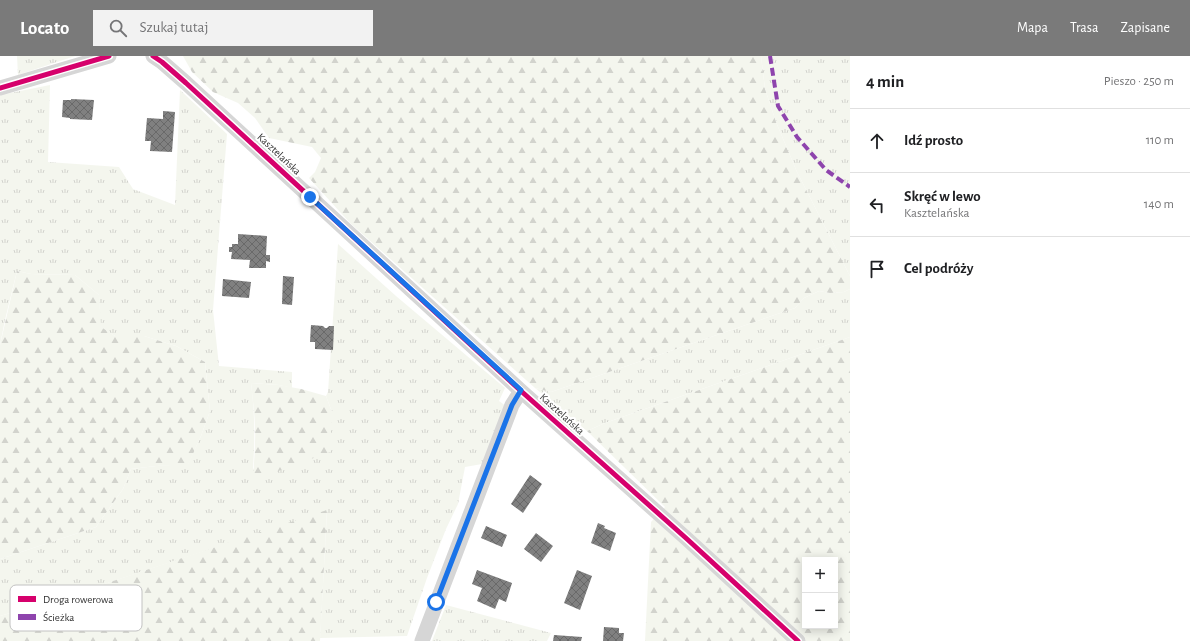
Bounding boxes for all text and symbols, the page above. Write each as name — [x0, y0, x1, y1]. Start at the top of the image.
search box — [93, 10, 373, 46]
icon: search — [107, 17, 129, 39]
text: Locato — [20, 19, 69, 38]
text: Szukaj tutaj — [139, 20, 208, 35]
text: Mapa — [1017, 21, 1048, 35]
text: Trasa — [1070, 21, 1098, 35]
text: Zapisane — [1120, 21, 1170, 35]
text: 4 min — [866, 73, 904, 90]
text: Pieszo · 250 m — [1104, 75, 1174, 88]
icon: ahead — [866, 130, 888, 152]
street label: Kasztelańska — [255, 131, 303, 177]
text: Idź prosto — [904, 133, 963, 148]
text: 110 m — [1146, 134, 1174, 147]
route end — [301, 188, 319, 206]
text: Skręć w lewo — [904, 189, 981, 204]
icon: left — [866, 194, 888, 216]
text: 140 m — [1144, 198, 1174, 211]
text: Kasztelańska — [904, 207, 969, 220]
icon: arrive — [866, 258, 888, 280]
text: Cel podróży — [904, 261, 973, 276]
street label: Kasztelańska — [538, 391, 586, 437]
map controls — [802, 557, 838, 629]
button: + — [802, 557, 838, 593]
legend — [10, 585, 142, 631]
route start — [427, 593, 445, 611]
button: − — [802, 593, 838, 629]
text: Droga rowerowa — [43, 594, 113, 605]
text: Ścieżka — [43, 611, 74, 623]

